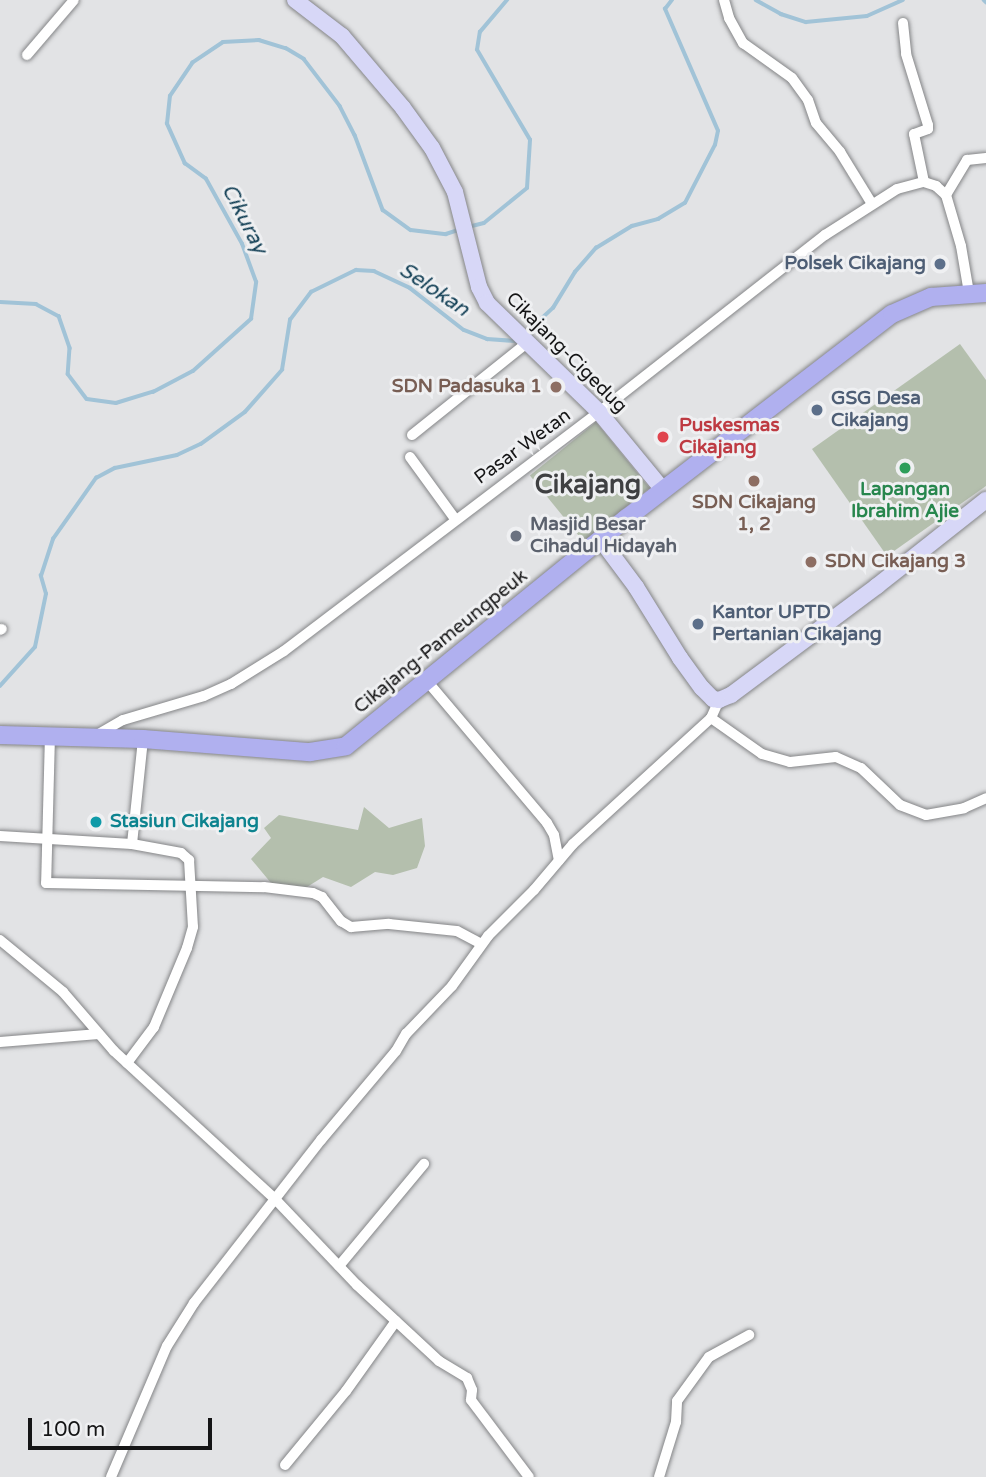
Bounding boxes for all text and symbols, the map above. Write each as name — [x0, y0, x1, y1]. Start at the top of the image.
water label: Cikuray — [216, 180, 272, 258]
place label: Polsek Cikajang — [784, 253, 926, 275]
marker: Polsek Cikajang — [932, 256, 948, 272]
water label: Selokan — [394, 258, 474, 322]
street label: Cikajang-Cigedug — [501, 288, 631, 418]
place label: SDN Padasuka 1 — [392, 376, 542, 398]
marker: SDN Padasuka 1 — [548, 379, 564, 395]
place label: GSG Desa Cikajang — [831, 388, 921, 432]
marker: GSG Desa Cikajang — [809, 402, 825, 418]
street label: Pasar Wetan — [470, 404, 576, 490]
place label: Puskesmas Cikajang — [679, 415, 780, 459]
marker: Puskesmas Cikajang — [653, 427, 673, 447]
marker: Lapangan Ibrahim Ajie — [897, 460, 913, 476]
district label: Cikajang — [535, 469, 641, 501]
marker: SDN Cikajang 1, 2 — [746, 473, 762, 489]
place label: Lapangan Ibrahim Ajie — [851, 479, 959, 523]
place label: SDN Cikajang 1, 2 — [692, 492, 816, 536]
place label: Masjid Besar Cihadul Hidayah — [530, 514, 677, 558]
marker: Masjid Besar Cihadul Hidayah — [508, 528, 524, 544]
place label: SDN Cikajang 3 — [825, 551, 966, 573]
marker: SDN Cikajang 3 — [803, 554, 819, 570]
street label: Cikajang-Pameungpeuk — [350, 565, 532, 719]
place label: Kantor UPTD Pertanian Cikajang — [712, 602, 882, 646]
marker: Kantor UPTD Pertanian Cikajang — [690, 616, 706, 632]
place label: Stasiun Cikajang — [110, 811, 259, 833]
marker: Stasiun Cikajang — [88, 814, 104, 830]
scale bar — [32, 1404, 215, 1448]
text: 100 m — [41, 1417, 105, 1442]

